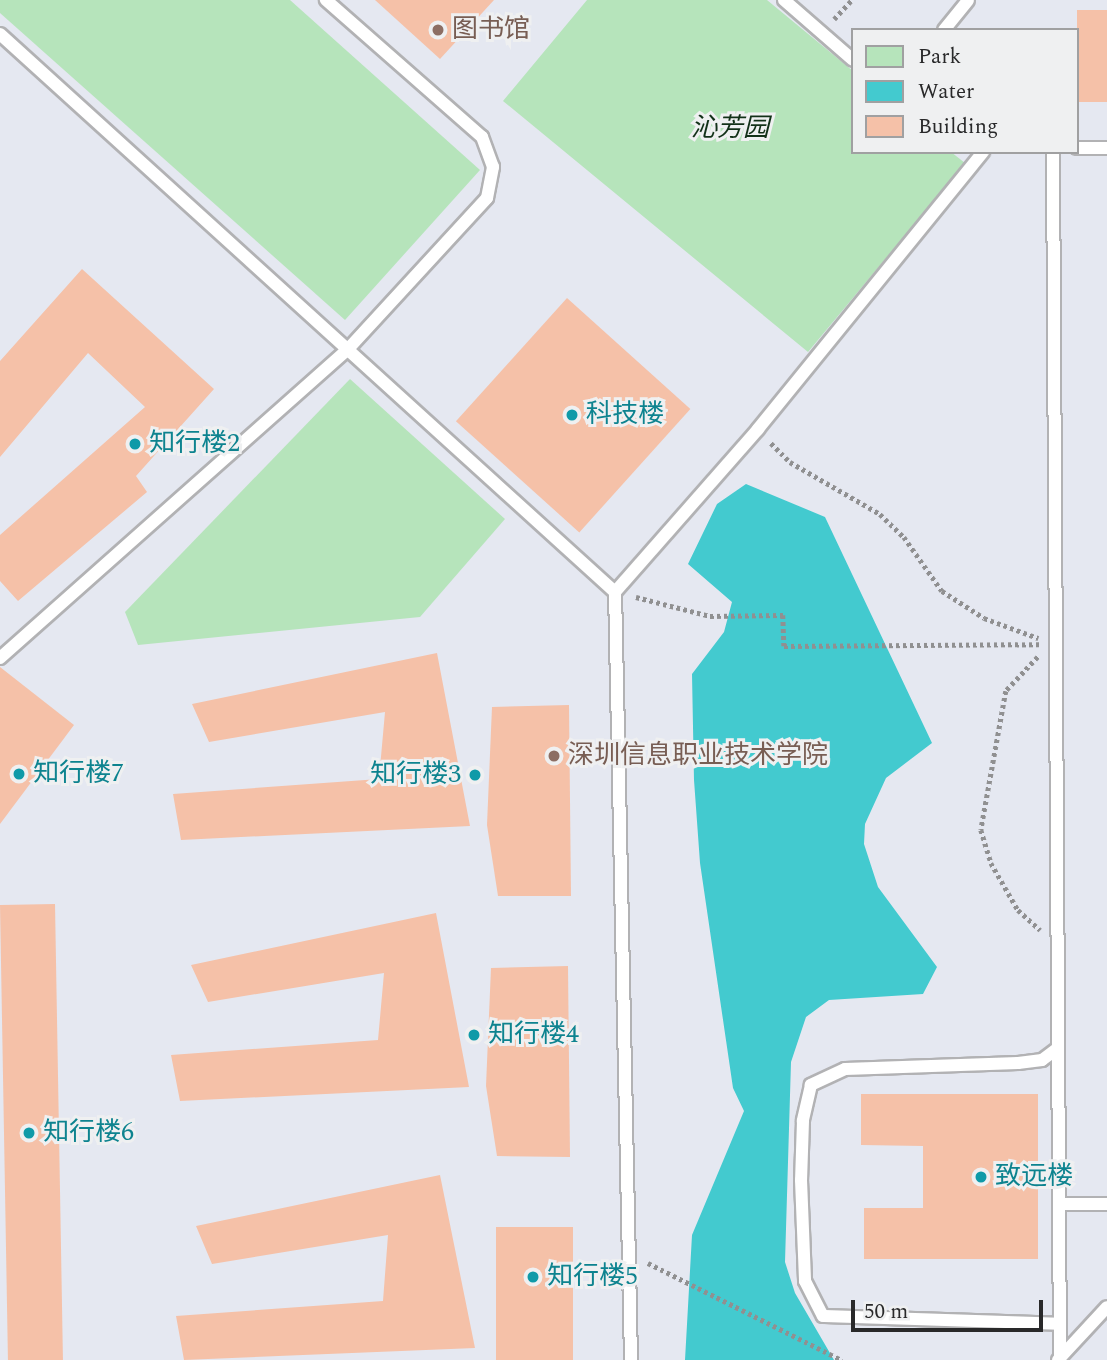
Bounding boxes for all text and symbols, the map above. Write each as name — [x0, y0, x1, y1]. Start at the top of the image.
place label: 图书馆 — [452, 14, 530, 46]
marker: 图书馆 — [430, 22, 446, 38]
legend — [852, 28, 1079, 154]
text: Park — [918, 41, 961, 73]
text: Water — [918, 76, 974, 108]
text: Building — [918, 111, 998, 143]
park label: 沁芳园 — [691, 113, 769, 145]
place label: 科技楼 — [586, 399, 664, 431]
marker: 科技楼 — [564, 407, 580, 423]
place label: 知行楼2 — [149, 428, 240, 460]
marker: 知行楼2 — [127, 436, 143, 452]
place label: 深圳信息职业技术学院 — [568, 740, 828, 772]
marker: 深圳信息职业技术学院 — [546, 748, 562, 764]
place label: 知行楼7 — [33, 758, 124, 790]
place label: 知行楼3 — [370, 759, 461, 791]
marker: 知行楼7 — [11, 766, 27, 782]
marker: 知行楼3 — [467, 767, 483, 783]
place label: 知行楼4 — [488, 1019, 579, 1051]
marker: 知行楼4 — [466, 1027, 482, 1043]
place label: 知行楼6 — [43, 1117, 134, 1149]
marker: 知行楼6 — [21, 1125, 37, 1141]
place label: 致远楼 — [995, 1161, 1073, 1193]
marker: 致远楼 — [973, 1169, 989, 1185]
place label: 知行楼5 — [547, 1261, 638, 1293]
marker: 知行楼5 — [525, 1269, 541, 1285]
scale bar — [855, 1286, 1048, 1330]
text: 50 m — [864, 1296, 908, 1328]

